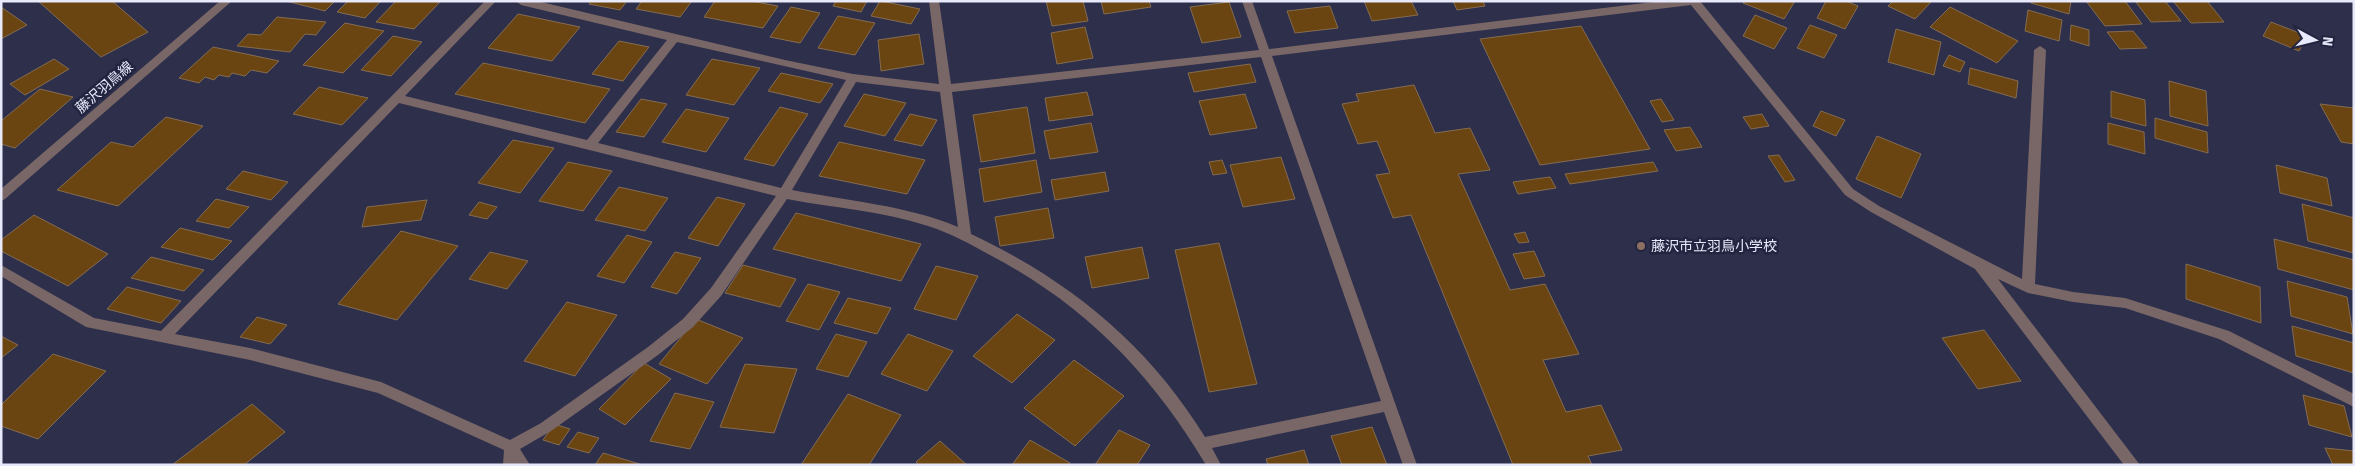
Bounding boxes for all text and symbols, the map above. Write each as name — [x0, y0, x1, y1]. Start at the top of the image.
north arrow — [2290, 15, 2340, 65]
text: N — [2318, 36, 2336, 47]
street label: 藤沢羽鳥線 — [72, 58, 136, 117]
place label: 藤沢市立羽鳥小学校 — [1651, 238, 1777, 255]
marker: 藤沢市立羽鳥小学校 — [1635, 240, 1647, 252]

